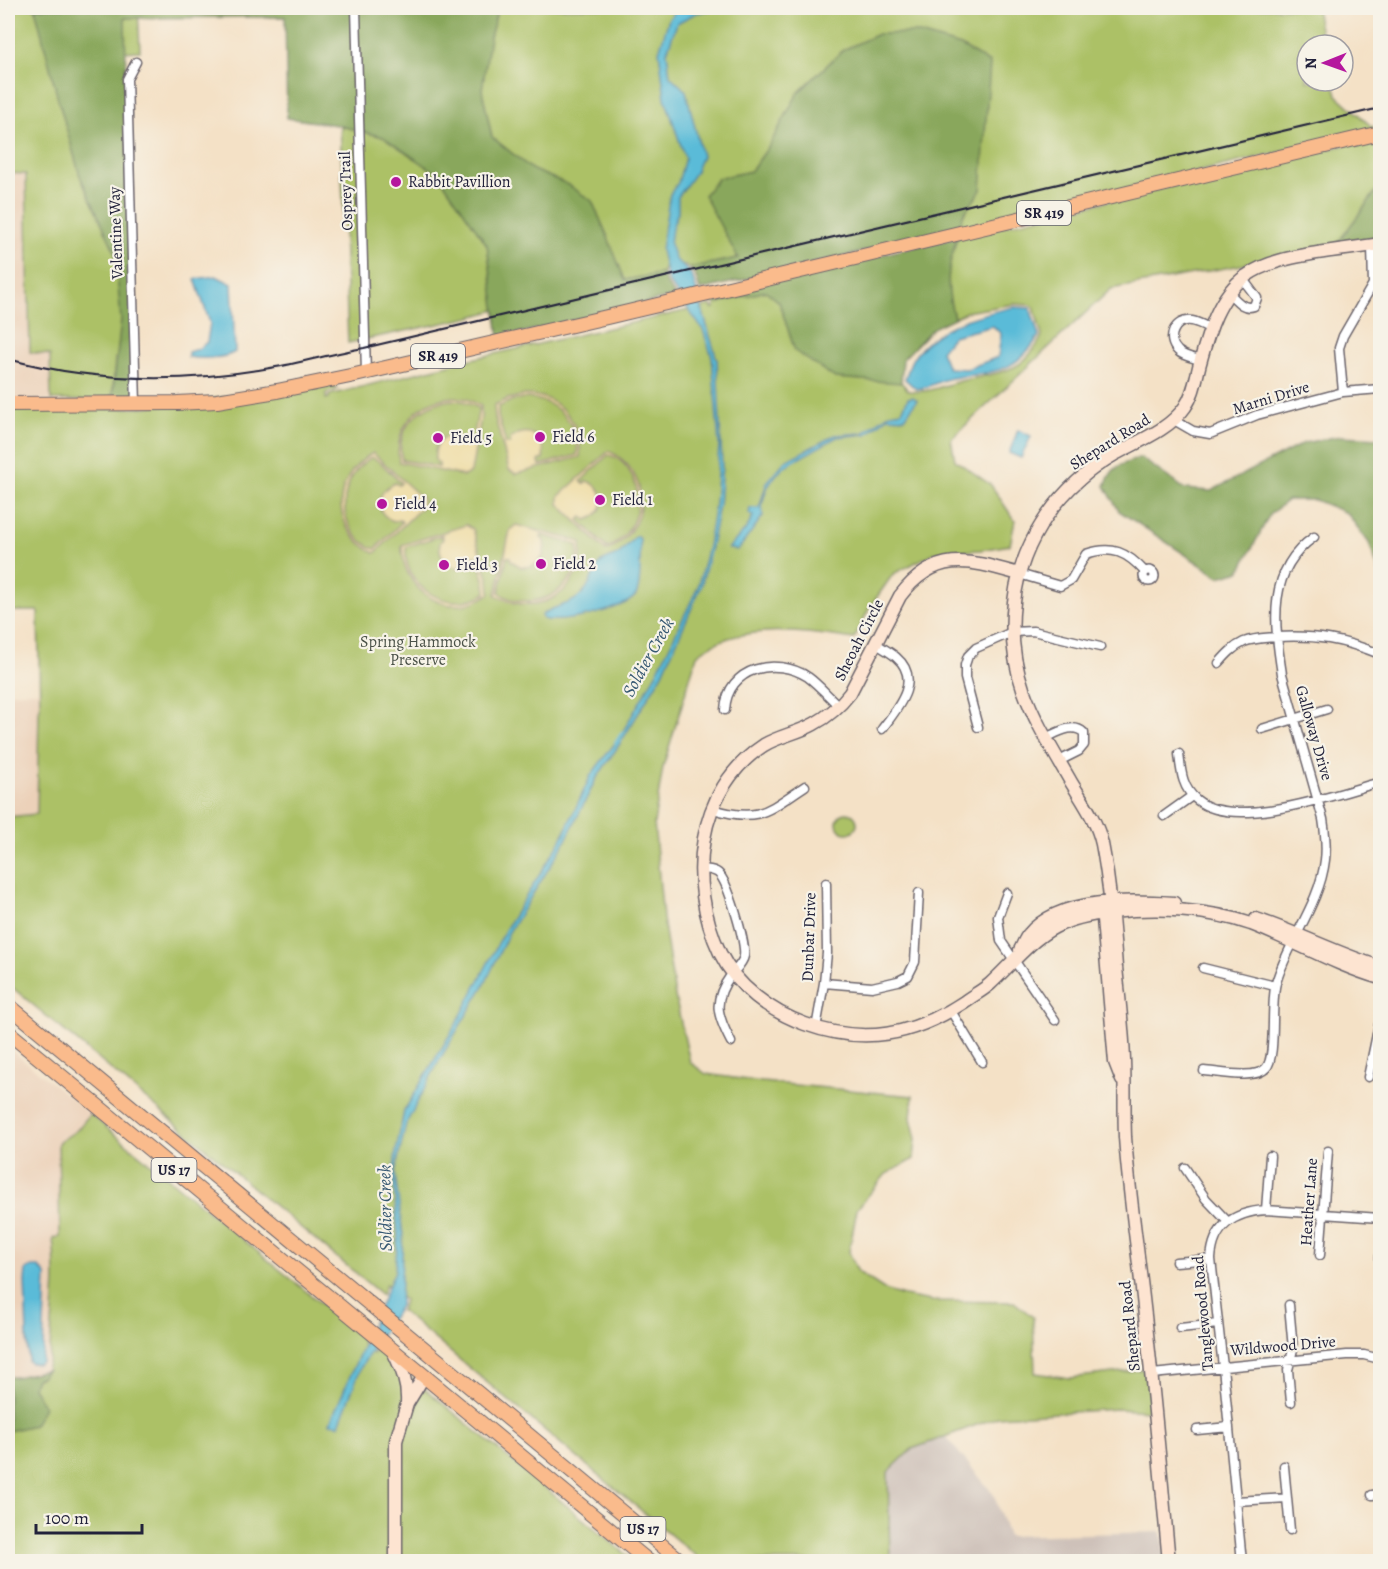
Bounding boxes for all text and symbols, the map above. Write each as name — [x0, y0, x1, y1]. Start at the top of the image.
north arrow — [1295, 33, 1355, 93]
text: N — [1300, 57, 1322, 69]
street label: Osprey Trail — [334, 151, 358, 231]
place label: Rabbit Pavillion — [408, 171, 511, 193]
marker: Rabbit Pavillion — [389, 175, 403, 189]
street label: Valentine Way — [103, 185, 129, 281]
road number: SR 419 — [1017, 201, 1071, 225]
road number: SR 419 — [411, 344, 465, 368]
street label: Marni Drive — [1230, 376, 1312, 420]
street label: Shepard Road — [1066, 408, 1155, 475]
place label: Field 6 — [552, 426, 595, 448]
place label: Field 5 — [450, 427, 492, 449]
marker: Field 6 — [533, 430, 547, 444]
marker: Field 5 — [431, 431, 445, 445]
place label: Field 1 — [612, 489, 653, 511]
place label: Field 4 — [394, 493, 436, 515]
marker: Field 1 — [593, 493, 607, 507]
marker: Field 4 — [375, 497, 389, 511]
place label: Field 2 — [553, 553, 596, 575]
place label: Field 3 — [456, 554, 498, 576]
marker: Field 2 — [534, 557, 548, 571]
marker: Field 3 — [437, 558, 451, 572]
street label: Sheoah Circle — [829, 595, 889, 685]
water label: Soldier Creek — [616, 613, 680, 701]
park label: Spring Hammock Preserve — [360, 631, 476, 671]
street label: Galloway Drive — [1290, 683, 1338, 783]
street label: Dunbar Drive — [796, 892, 822, 982]
street label: Heather Lane — [1295, 1157, 1323, 1247]
road number: US 17 — [152, 1158, 196, 1182]
water label: Soldier Creek — [372, 1164, 398, 1252]
street label: Tanglewood Road — [1187, 1254, 1219, 1371]
street label: Shepard Road — [1114, 1279, 1146, 1372]
street label: Wildwood Drive — [1228, 1330, 1337, 1362]
scale bar — [36, 1497, 142, 1535]
text: 100 m — [45, 1506, 89, 1530]
road number: US 17 — [620, 1517, 666, 1541]

